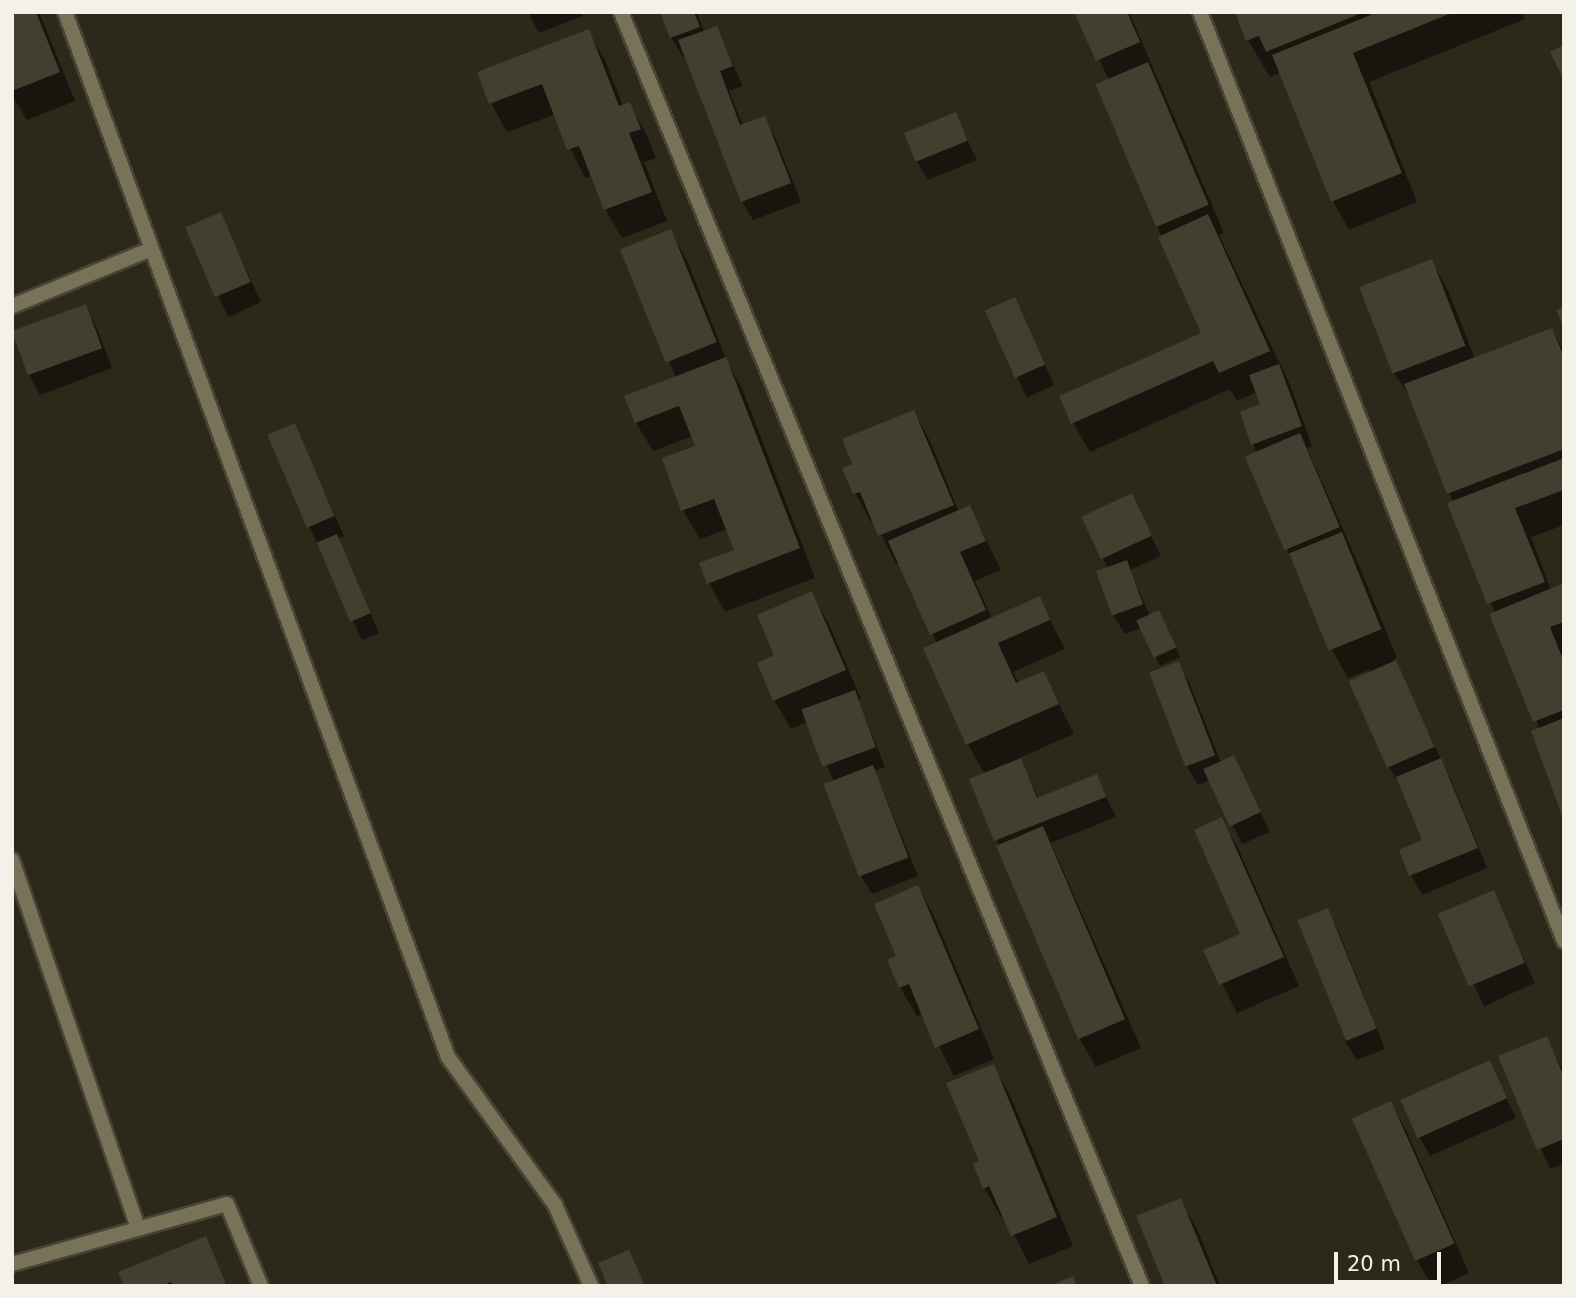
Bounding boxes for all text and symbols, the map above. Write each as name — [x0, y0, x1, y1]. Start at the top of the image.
scale bar — [1338, 1238, 1445, 1282]
text: 20 m — [1347, 1252, 1401, 1276]

